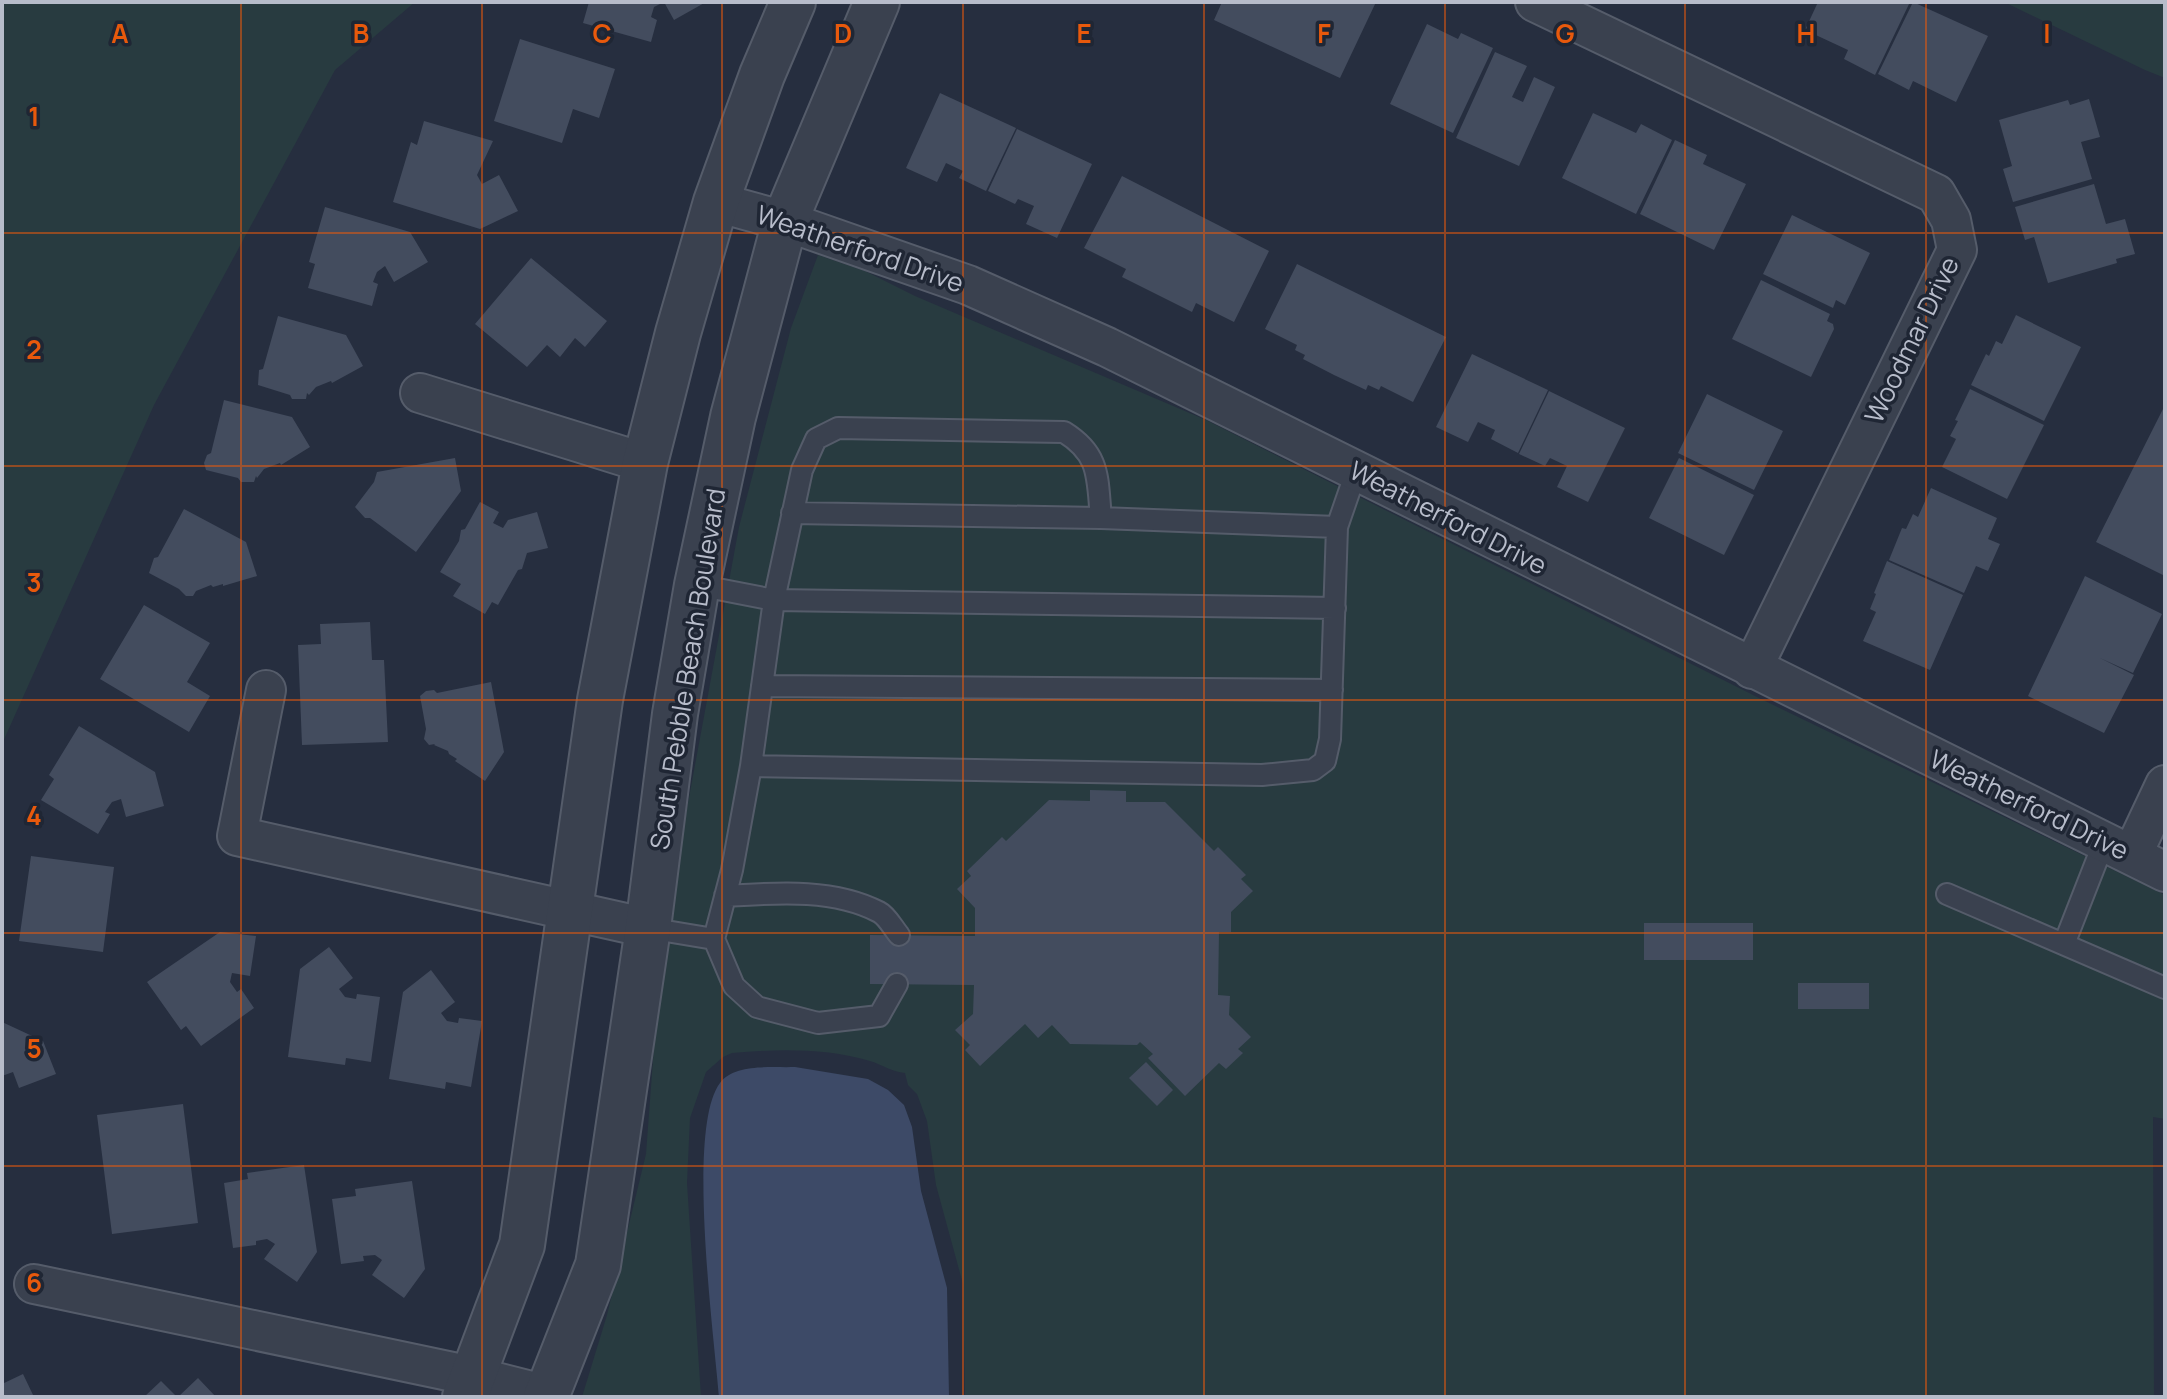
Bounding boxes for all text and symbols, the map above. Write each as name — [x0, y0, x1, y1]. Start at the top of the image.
text: A — [111, 15, 129, 51]
text: B — [353, 15, 369, 51]
text: C — [592, 15, 612, 51]
text: D — [834, 15, 852, 51]
text: E — [1076, 15, 1092, 51]
text: F — [1317, 15, 1331, 51]
text: G — [1555, 15, 1575, 51]
text: H — [1797, 15, 1815, 51]
text: I — [2043, 15, 2051, 51]
text: 1 — [28, 98, 40, 134]
street label: Weatherford Drive — [752, 196, 969, 300]
street label: Woodmar Drive — [1855, 250, 1967, 429]
text: 2 — [26, 331, 42, 367]
street label: Weatherford Drive — [1344, 452, 1553, 582]
street label: South Pebble Beach Boulevard — [641, 486, 733, 852]
text: 3 — [26, 564, 42, 600]
street label: Weatherford Drive — [1924, 740, 2135, 868]
text: 4 — [26, 797, 42, 833]
text: 5 — [26, 1030, 42, 1066]
text: 6 — [26, 1264, 42, 1300]

